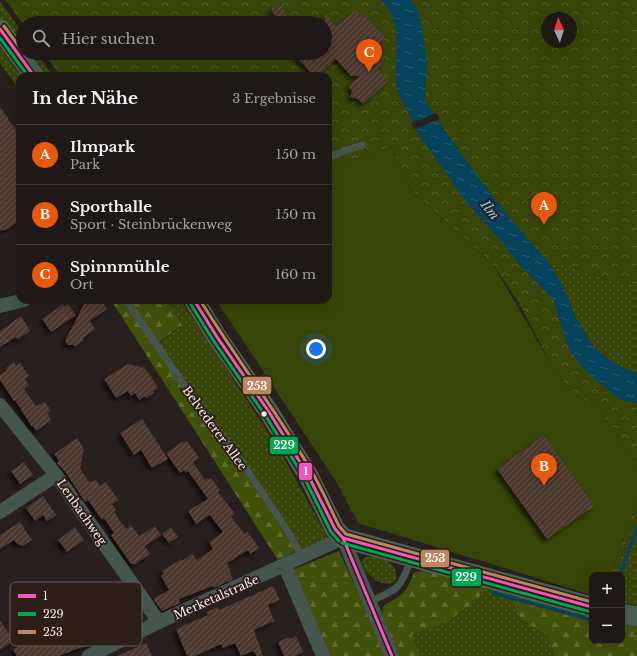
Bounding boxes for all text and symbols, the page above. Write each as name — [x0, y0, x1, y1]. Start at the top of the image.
north arrow — [541, 12, 577, 48]
search box — [16, 16, 332, 60]
icon: search — [30, 27, 52, 49]
text: Hier suchen — [62, 29, 155, 48]
pin: C — [356, 39, 382, 72]
text: In der Nähe — [32, 88, 138, 109]
text: 3 Ergebnisse — [232, 90, 316, 107]
text: Ilmpark — [70, 137, 135, 156]
text: A — [40, 146, 50, 163]
text: 150 m — [276, 146, 316, 163]
text: Park — [70, 156, 100, 173]
pin: A — [531, 192, 557, 225]
water label: Ilm — [476, 196, 503, 223]
text: Sporthalle — [70, 197, 152, 216]
text: B — [40, 206, 50, 223]
text: 150 m — [276, 206, 316, 223]
text: Sport · Steinbrückenweg — [70, 216, 232, 233]
text: Spinnmühle — [70, 257, 170, 276]
text: C — [40, 266, 50, 283]
text: 160 m — [275, 266, 316, 283]
text: Ort — [70, 276, 93, 293]
your location — [306, 339, 326, 359]
line badge: 253 — [242, 376, 272, 395]
text: 253 — [247, 379, 267, 393]
street label: Belvederer Allee — [179, 383, 251, 473]
unlabelled marker — [259, 409, 269, 419]
line badge: 229 — [269, 436, 299, 455]
text: 229 — [273, 438, 295, 452]
pin: B — [531, 453, 557, 486]
line badge: 1 — [298, 462, 313, 481]
text: 1 — [304, 464, 309, 478]
street label: Lenbachweg — [54, 476, 111, 548]
line badge: 253 — [420, 549, 450, 568]
text: 253 — [425, 551, 445, 565]
line badge: 229 — [451, 568, 482, 587]
text: 229 — [455, 570, 477, 584]
street label: Merketalstraße — [171, 571, 261, 623]
map controls — [589, 572, 625, 644]
button: + — [589, 572, 625, 608]
legend — [10, 582, 142, 646]
text: 1 — [43, 589, 48, 603]
text: 229 — [43, 607, 64, 621]
button: − — [589, 608, 625, 644]
text: 253 — [43, 625, 63, 639]

